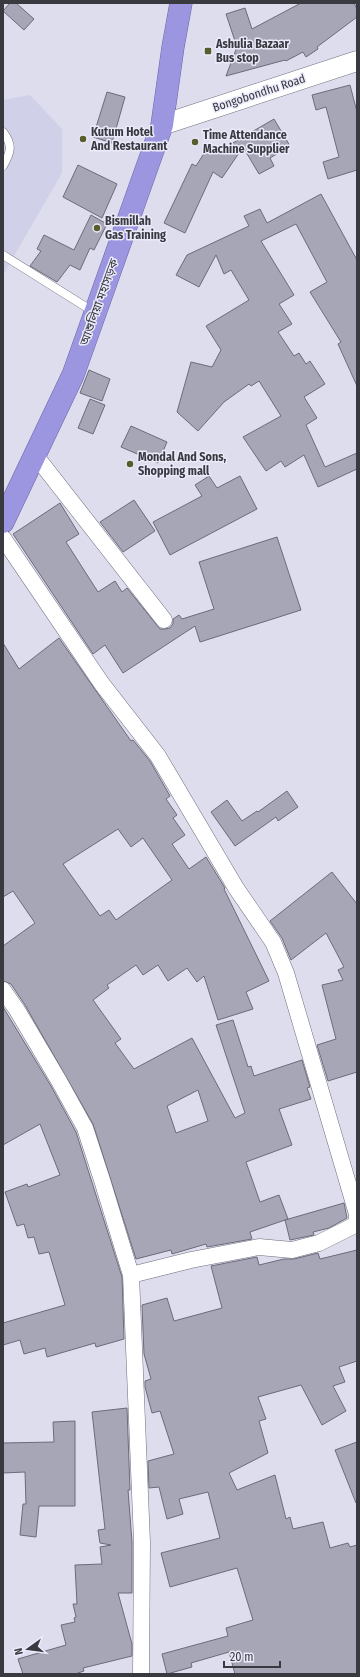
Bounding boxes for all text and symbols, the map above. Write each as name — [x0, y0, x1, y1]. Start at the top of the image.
place label: Ashulia Bazaar Bus stop — [215, 37, 290, 65]
marker: Ashulia Bazaar Bus stop — [203, 46, 213, 56]
street label: Bongobondhu Road — [211, 71, 307, 115]
place label: Kutum Hotel And Restaurant — [90, 125, 168, 153]
place label: Time Attendance Machine Supplier — [203, 128, 290, 156]
marker: Kutum Hotel And Restaurant — [78, 134, 88, 144]
marker: Time Attendance Machine Supplier — [190, 137, 200, 147]
place label: Bismillah Gas Training — [105, 214, 166, 242]
marker: Bismillah Gas Training — [92, 223, 102, 233]
street label: আশুলিয়া মহাসড়ক — [76, 256, 121, 348]
place label: Mondal And Sons, Shopping mall — [138, 450, 227, 478]
marker: Mondal And Sons, Shopping mall — [125, 459, 135, 469]
north arrow — [8, 1629, 48, 1669]
scale bar — [224, 1643, 280, 1669]
text: N — [12, 1647, 26, 1656]
text: 20 m — [230, 1650, 254, 1664]

